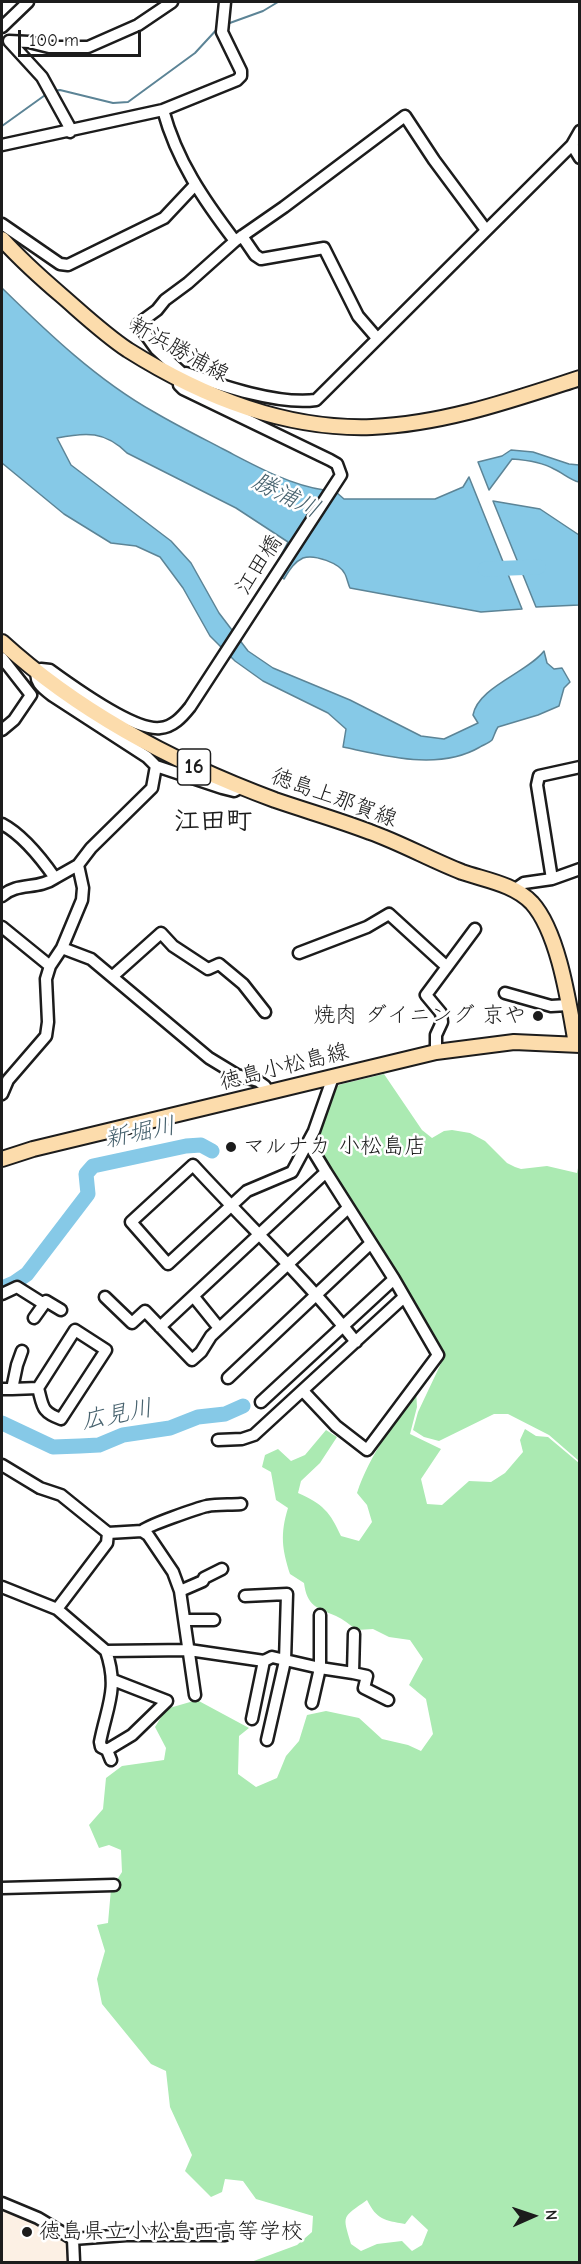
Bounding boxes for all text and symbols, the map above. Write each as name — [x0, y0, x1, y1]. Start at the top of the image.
scale bar — [21, 18, 144, 56]
text: 100 m — [29, 30, 79, 51]
street label: 新浜勝浦線 — [124, 312, 234, 388]
water label: 勝浦川 — [247, 467, 325, 525]
street label: 江田橋 — [230, 530, 288, 600]
road number: 16 — [178, 749, 210, 785]
street label: 徳島上那賀線 — [267, 763, 401, 833]
district label: 江田町 — [174, 806, 252, 838]
place label: 焼肉 ダイニング 京や — [313, 1003, 526, 1029]
marker: 焼肉 ダイニング 京や — [531, 1009, 545, 1023]
street label: 徳島小松島線 — [217, 1038, 351, 1096]
water label: 新堀川 — [102, 1111, 178, 1155]
place label: マルナカ 小松島店 — [243, 1134, 426, 1160]
marker: マルナカ 小松島店 — [224, 1140, 238, 1154]
water label: 広見川 — [79, 1394, 155, 1436]
north arrow — [503, 2186, 563, 2246]
text: N — [542, 2209, 560, 2221]
place label: 徳島県立小松島西高等学校 — [39, 2219, 303, 2245]
marker: 徳島県立小松島西高等学校 — [20, 2225, 34, 2239]

